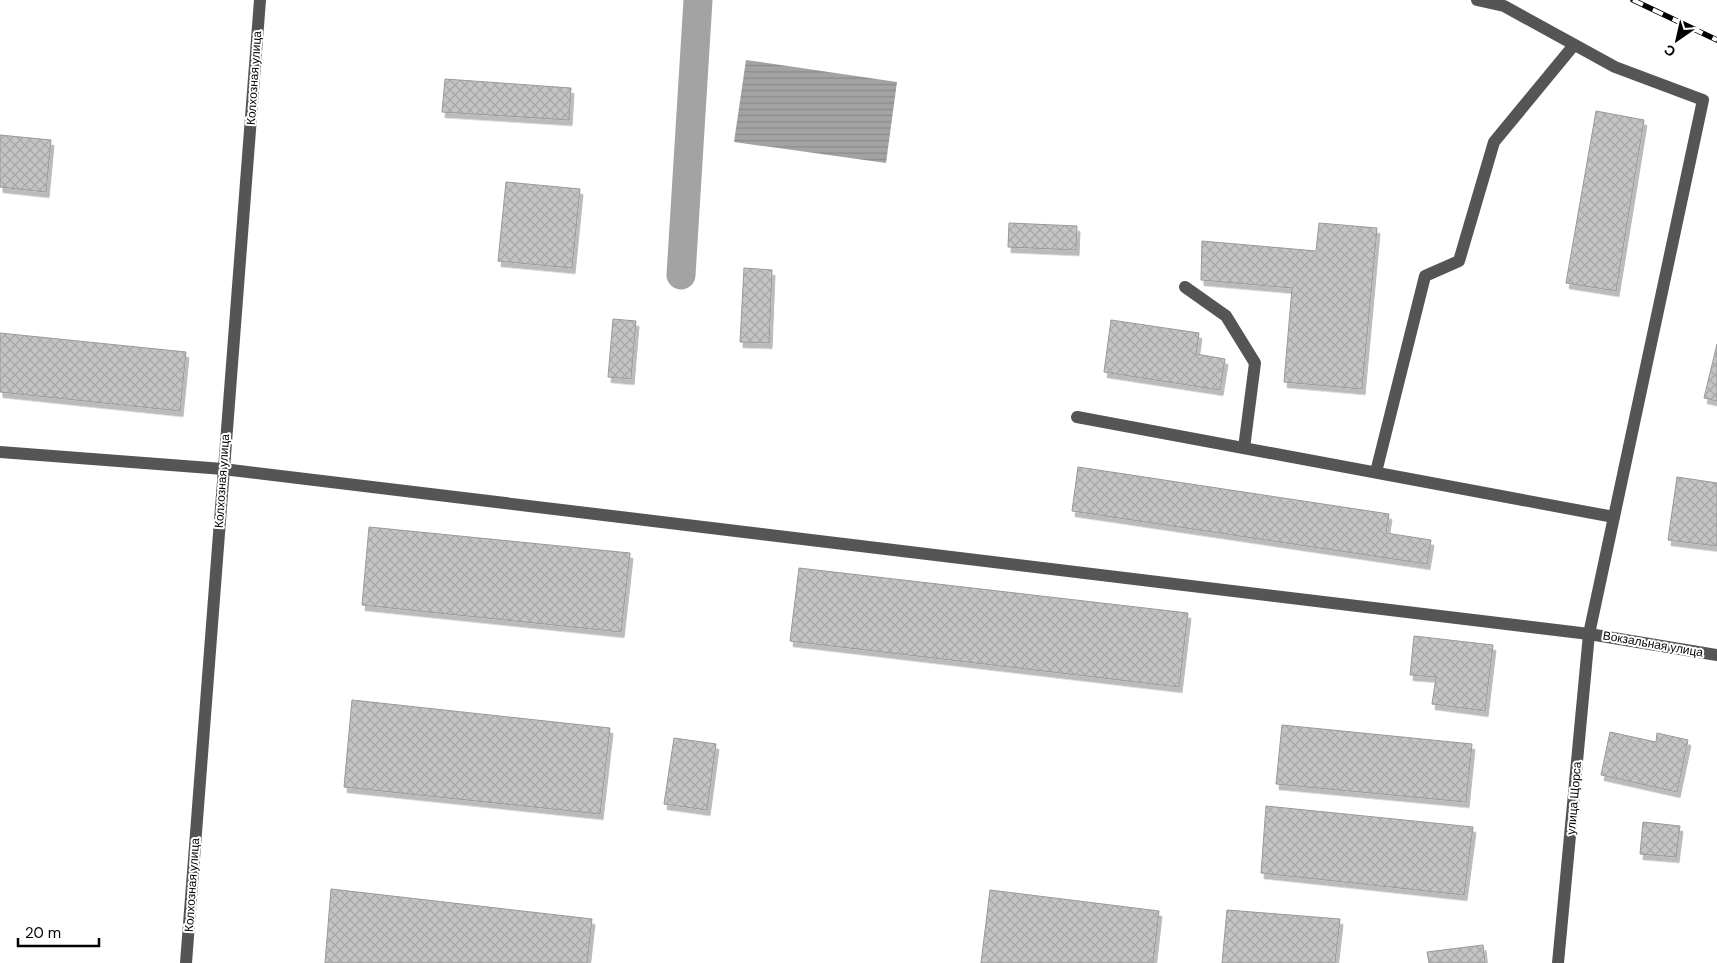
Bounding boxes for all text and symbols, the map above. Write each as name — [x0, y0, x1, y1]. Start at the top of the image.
north arrow — [1652, 15, 1702, 65]
street label: Колхозная улица — [243, 30, 265, 126]
text: С — [1661, 40, 1679, 61]
street label: Колхозная улица — [211, 433, 233, 529]
street label: Вокзальная улица — [1602, 627, 1705, 661]
street label: улица Щорса — [1563, 760, 1585, 835]
street label: Колхозная улица — [181, 837, 203, 933]
scale bar — [18, 916, 99, 948]
text: 20 m — [25, 923, 61, 943]

